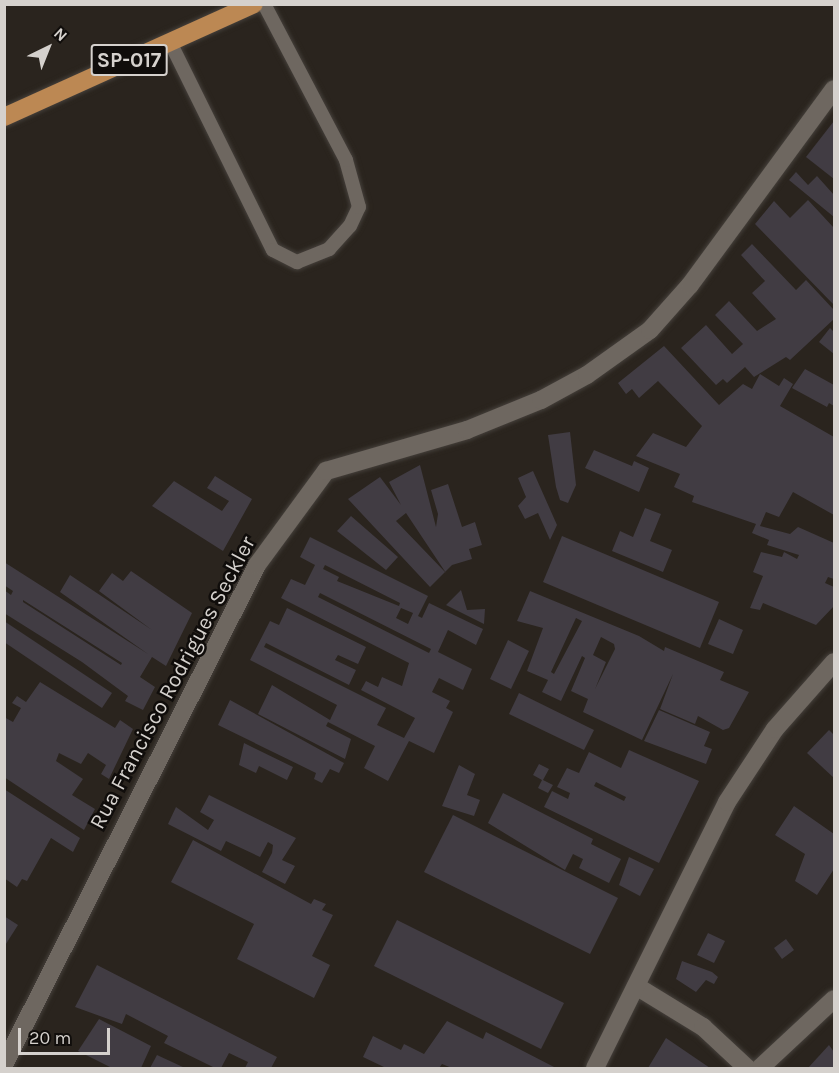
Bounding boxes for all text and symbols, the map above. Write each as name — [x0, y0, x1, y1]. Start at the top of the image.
north arrow — [18, 18, 78, 78]
text: N — [50, 24, 71, 45]
road number: SP-017 — [90, 42, 168, 78]
street label: Rua Francisco Rodrigues Seckler — [84, 532, 262, 834]
scale bar — [21, 1016, 112, 1054]
text: 20 m — [29, 1027, 71, 1049]

